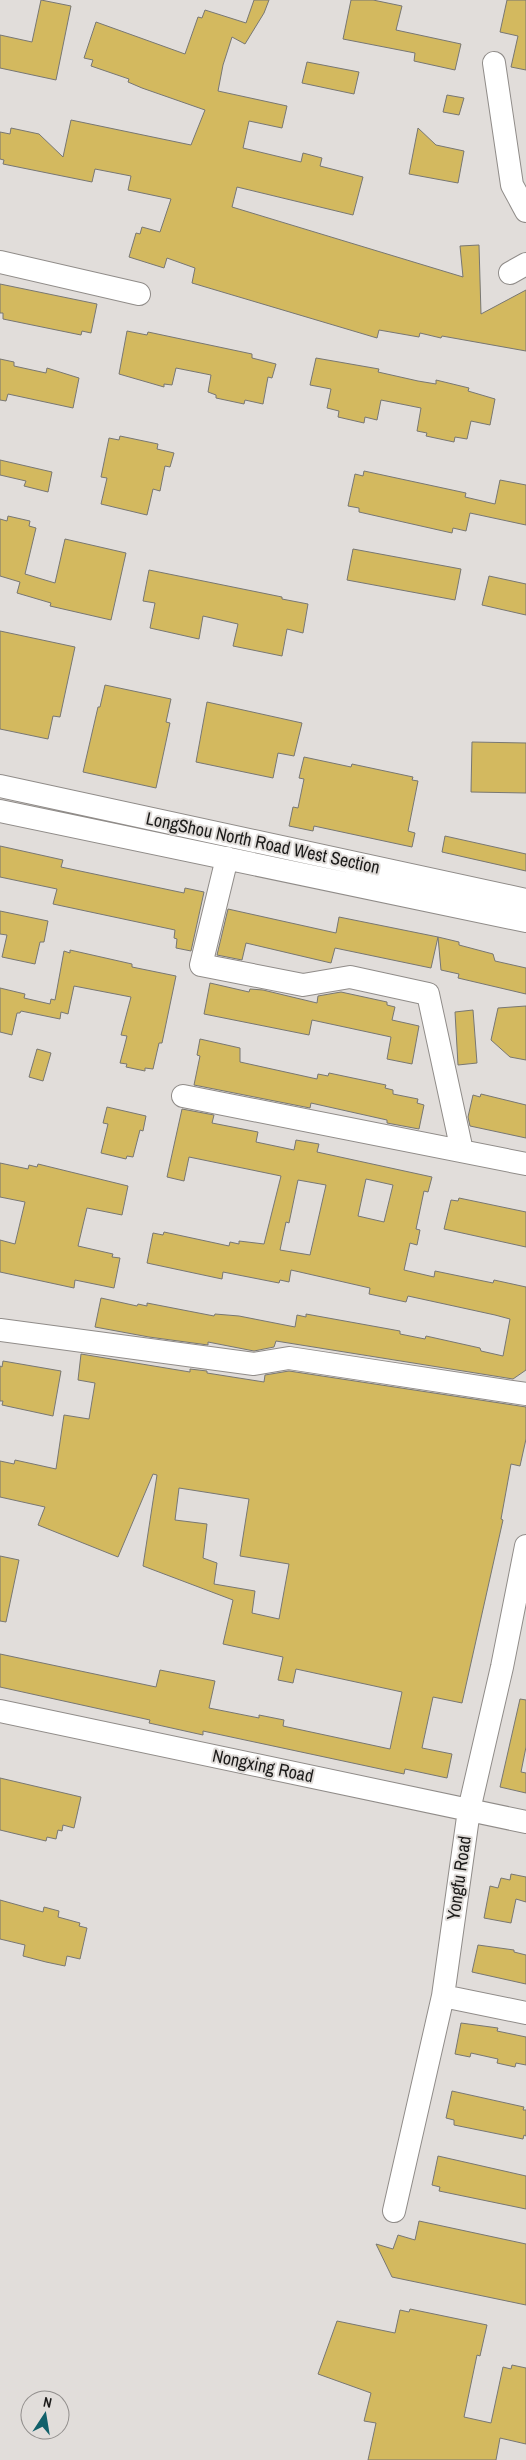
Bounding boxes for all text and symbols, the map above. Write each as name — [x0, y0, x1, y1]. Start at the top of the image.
street label: LongShou North Road West Section — [144, 805, 382, 880]
street label: Nongxing Road — [210, 1743, 316, 1788]
street label: Yongfu Road — [440, 1834, 477, 1922]
north arrow — [20, 2390, 70, 2440]
text: N — [42, 2393, 54, 2412]

